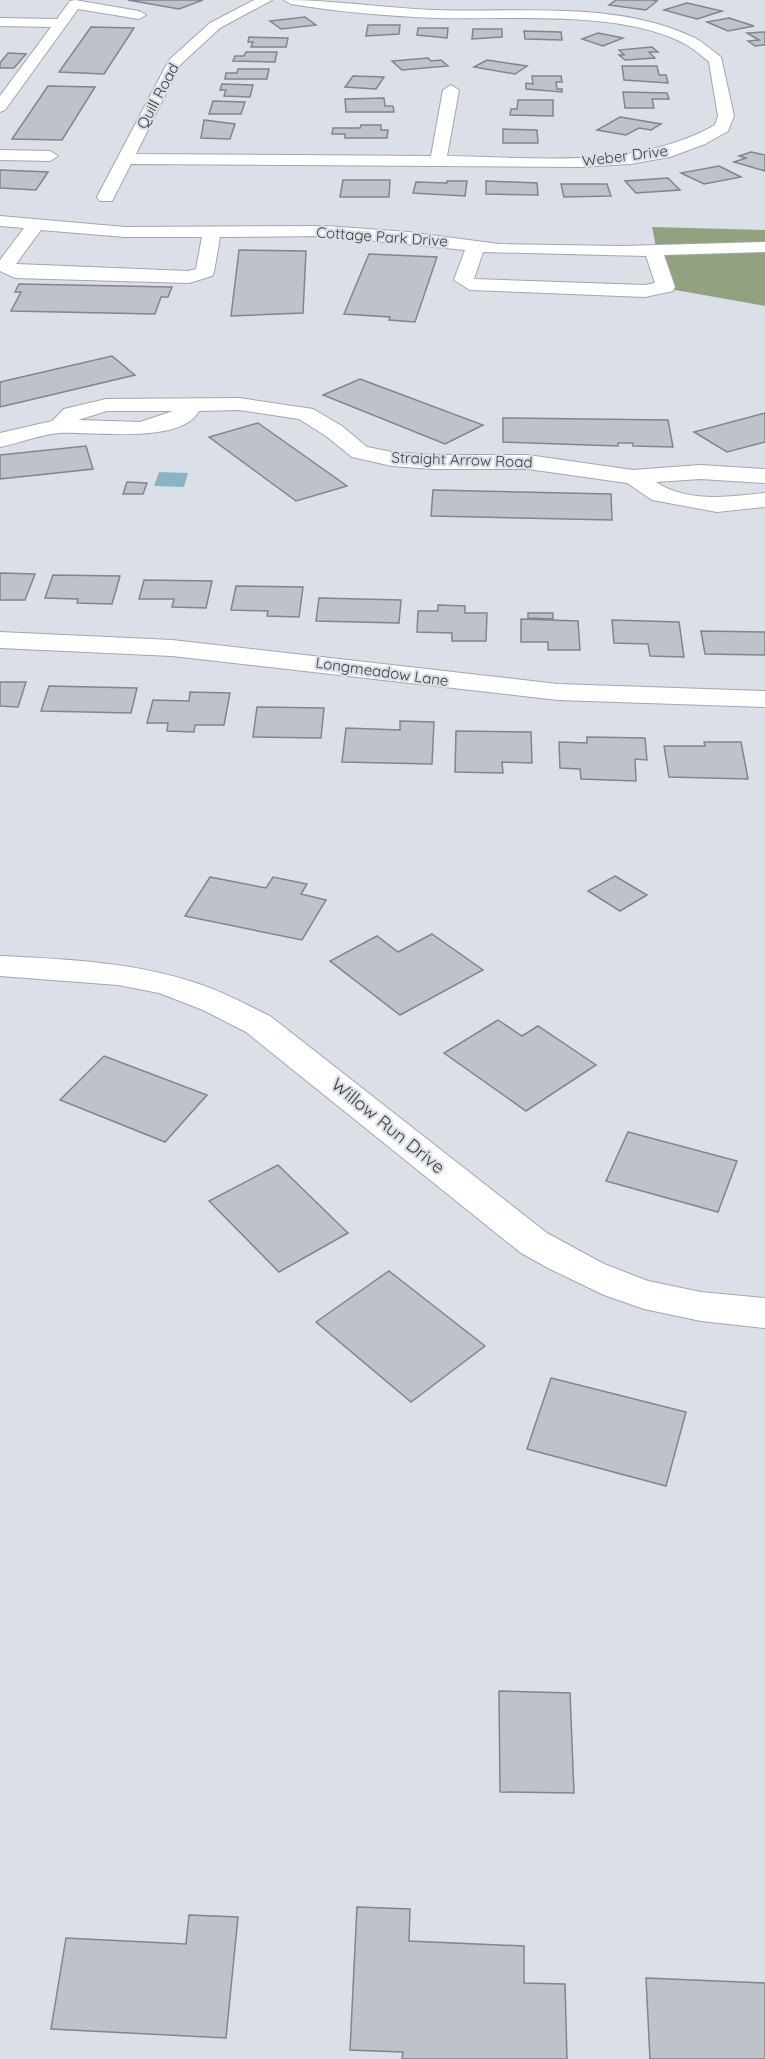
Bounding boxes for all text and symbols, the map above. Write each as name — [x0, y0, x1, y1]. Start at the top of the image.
street label: Quill Road — [132, 60, 183, 132]
street label: Weber Drive — [581, 141, 669, 170]
street label: Cottage Park Drive — [316, 222, 448, 251]
street label: Straight Arrow Road — [391, 448, 533, 471]
street label: Longmeadow Lane — [314, 653, 450, 690]
street label: Willow Run Drive — [327, 1073, 450, 1178]

